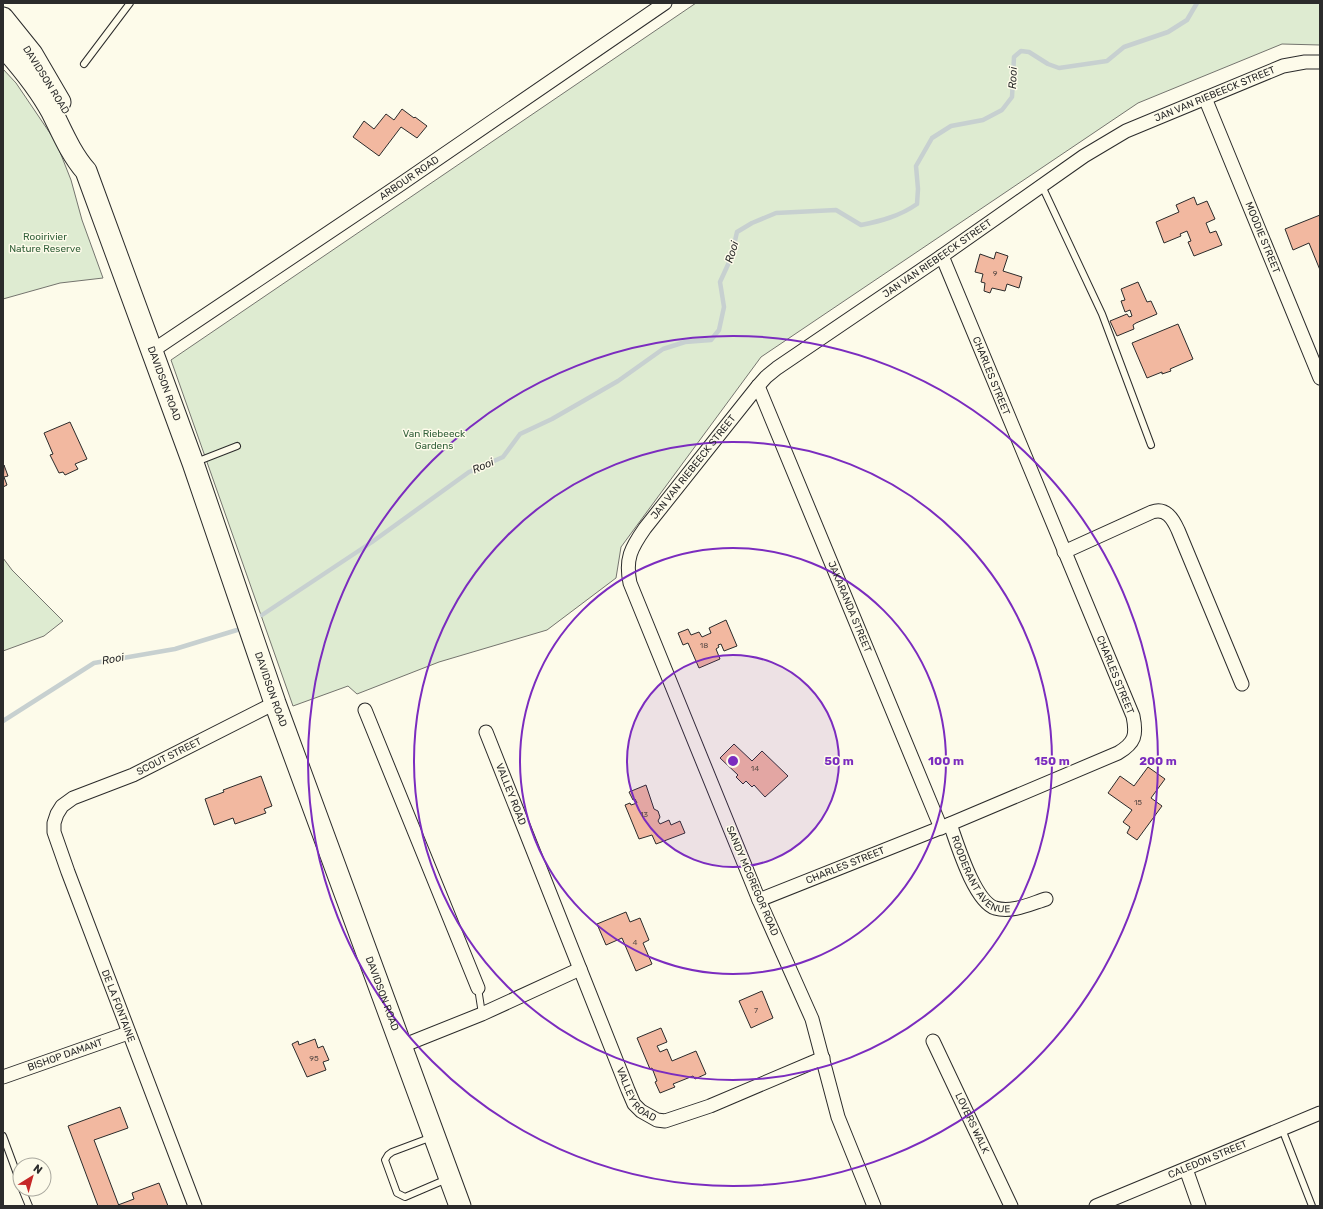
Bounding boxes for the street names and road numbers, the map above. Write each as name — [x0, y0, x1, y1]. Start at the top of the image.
street label: DAVIDSON ROAD — [20, 44, 72, 116]
street label: JAN VAN RIEBEECK STREET — [1153, 64, 1277, 125]
street label: ARBOUR ROAD — [377, 154, 442, 203]
street label: MOODIE STREET — [1242, 200, 1282, 275]
street label: JAN VAN RIEBEECK STREET — [881, 217, 994, 300]
street label: CHARLES STREET — [970, 335, 1012, 417]
street label: DAVIDSON ROAD — [145, 345, 183, 422]
street label: JAN VAN RIEBEECK STREET — [648, 412, 739, 522]
street label: JAKARANDA STREET — [825, 559, 874, 655]
street label: CHARLES STREET — [1094, 634, 1136, 716]
street label: DAVIDSON ROAD — [252, 650, 289, 729]
street label: SCOUT STREET — [135, 735, 204, 778]
street label: VALLEY ROAD — [493, 762, 528, 827]
street label: SANDY MCGREGOR ROAD — [723, 824, 781, 938]
street label: ROODERANT AVENUE — [949, 834, 1011, 916]
street label: CHARLES STREET — [804, 844, 887, 887]
street label: DAVIDSON ROAD — [363, 955, 401, 1033]
street label: DE LA FONTAINE — [99, 968, 137, 1044]
street label: BISHOP DAMANT — [26, 1036, 105, 1074]
street label: VALLEY ROAD — [614, 1066, 658, 1124]
street label: LOVERS WALK — [952, 1091, 991, 1156]
street label: CALEDON STREET — [1166, 1138, 1249, 1181]

